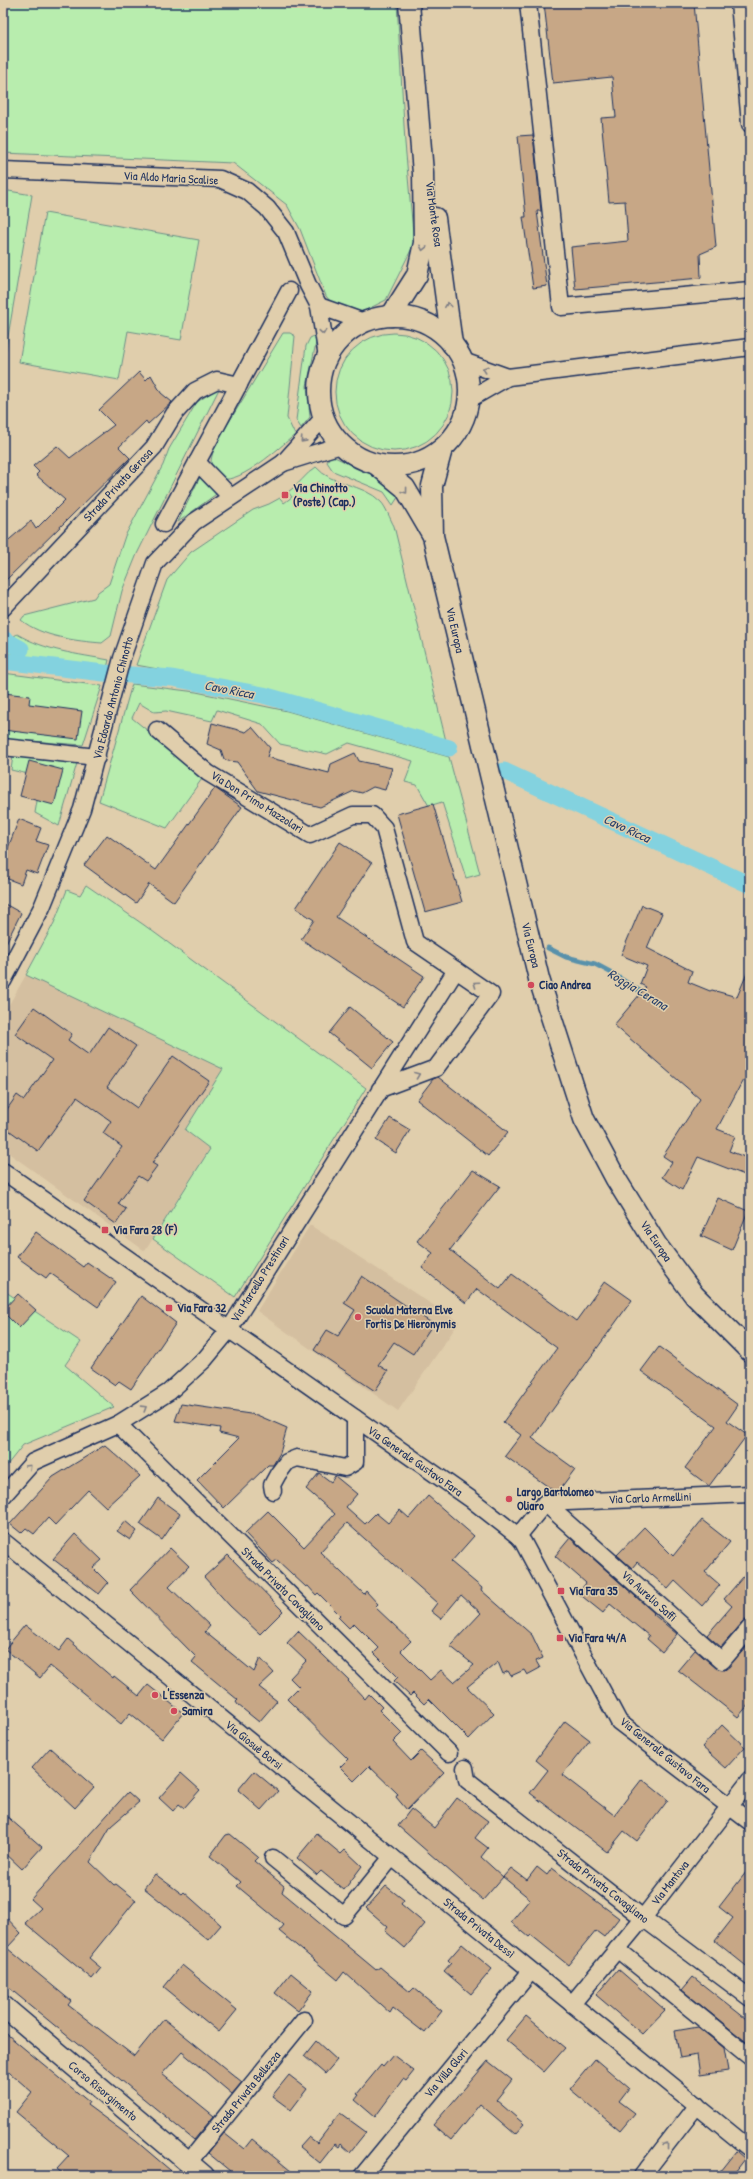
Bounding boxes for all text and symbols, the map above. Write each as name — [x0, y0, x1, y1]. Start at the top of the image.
street label: Via Aldo Maria Scalise — [123, 167, 219, 188]
street label: Via Monte Rosa — [422, 180, 448, 248]
one-way arrow — [419, 245, 428, 251]
one-way arrow — [443, 302, 452, 308]
one-way arrow — [318, 329, 327, 335]
one-way arrow — [482, 365, 489, 374]
one-way arrow — [301, 435, 308, 443]
street label: Strada Privata Gerosa — [79, 444, 156, 525]
place label: Via Chinotto (Poste) (Cap.) — [293, 479, 356, 511]
one-way arrow — [400, 486, 407, 493]
marker: Via Chinotto (Poste) (Cap.) — [280, 490, 290, 500]
street label: Via Europa — [442, 605, 469, 655]
street label: Via Edoardo Antonio Chinotto — [88, 634, 137, 761]
water label: Cavo Ricca — [203, 675, 257, 703]
street label: Via Don Primo Mazzolari — [208, 766, 307, 837]
water label: Cavo Ricca — [601, 809, 655, 847]
street label: Via Europa — [518, 920, 545, 970]
water label: Roggia Cerana — [604, 964, 673, 1016]
place label: Ciao Andrea — [539, 976, 591, 993]
marker: Ciao Andrea — [526, 980, 536, 990]
one-way arrow — [473, 981, 480, 989]
one-way arrow — [413, 1072, 420, 1080]
street label: Via Europa — [636, 1217, 677, 1265]
place label: Via Fara 28 (F) — [113, 1221, 178, 1238]
marker: Via Fara 28 (F) — [100, 1225, 110, 1235]
street label: Via Marcello Prestinari — [226, 1232, 293, 1325]
place label: Via Fara 32 — [177, 1299, 227, 1316]
place label: Scuola Materna Elve Fortis De Hieronymis — [365, 1301, 456, 1333]
marker: Via Fara 32 — [164, 1303, 174, 1313]
marker: Scuola Materna Elve Fortis De Hieronymis — [353, 1312, 363, 1322]
one-way arrow — [140, 1405, 147, 1412]
street label: Via Generale Gustavo Fara — [364, 1421, 467, 1500]
one-way arrow — [24, 1464, 32, 1472]
place label: Largo Bartolomeo Oliaro — [517, 1483, 594, 1514]
street label: Via Carlo Armellini — [608, 1488, 692, 1507]
marker: Largo Bartolomeo Oliaro — [504, 1494, 514, 1504]
street label: Strada Privata Cavagliano — [238, 1543, 329, 1634]
street label: Via Aurelio Saffi — [618, 1566, 681, 1625]
place label: Via Fara 35 — [569, 1582, 619, 1599]
marker: Via Fara 35 — [556, 1586, 566, 1596]
place label: Via Fara 44/A — [568, 1629, 626, 1646]
marker: Via Fara 44/A — [555, 1633, 565, 1643]
place label: L'Essenza — [163, 1686, 204, 1703]
marker: L'Essenza — [150, 1690, 160, 1700]
place label: Samira — [182, 1702, 213, 1719]
marker: Samira — [169, 1706, 179, 1716]
street label: Via Generale Gustavo Fara — [616, 1713, 715, 1797]
street label: Via Giosuè Borsi — [222, 1716, 287, 1773]
street label: Strada Privata Cavagliano — [554, 1844, 653, 1927]
street label: Via Mantova — [647, 1856, 693, 1909]
street label: Strada Privata Dessì — [440, 1893, 519, 1962]
street label: Via Villa Glori — [420, 2044, 471, 2101]
street label: Strada Privata Bellezza — [207, 2047, 284, 2136]
street label: Corso Risorgimento — [65, 2057, 142, 2125]
one-way arrow — [661, 2143, 668, 2150]

